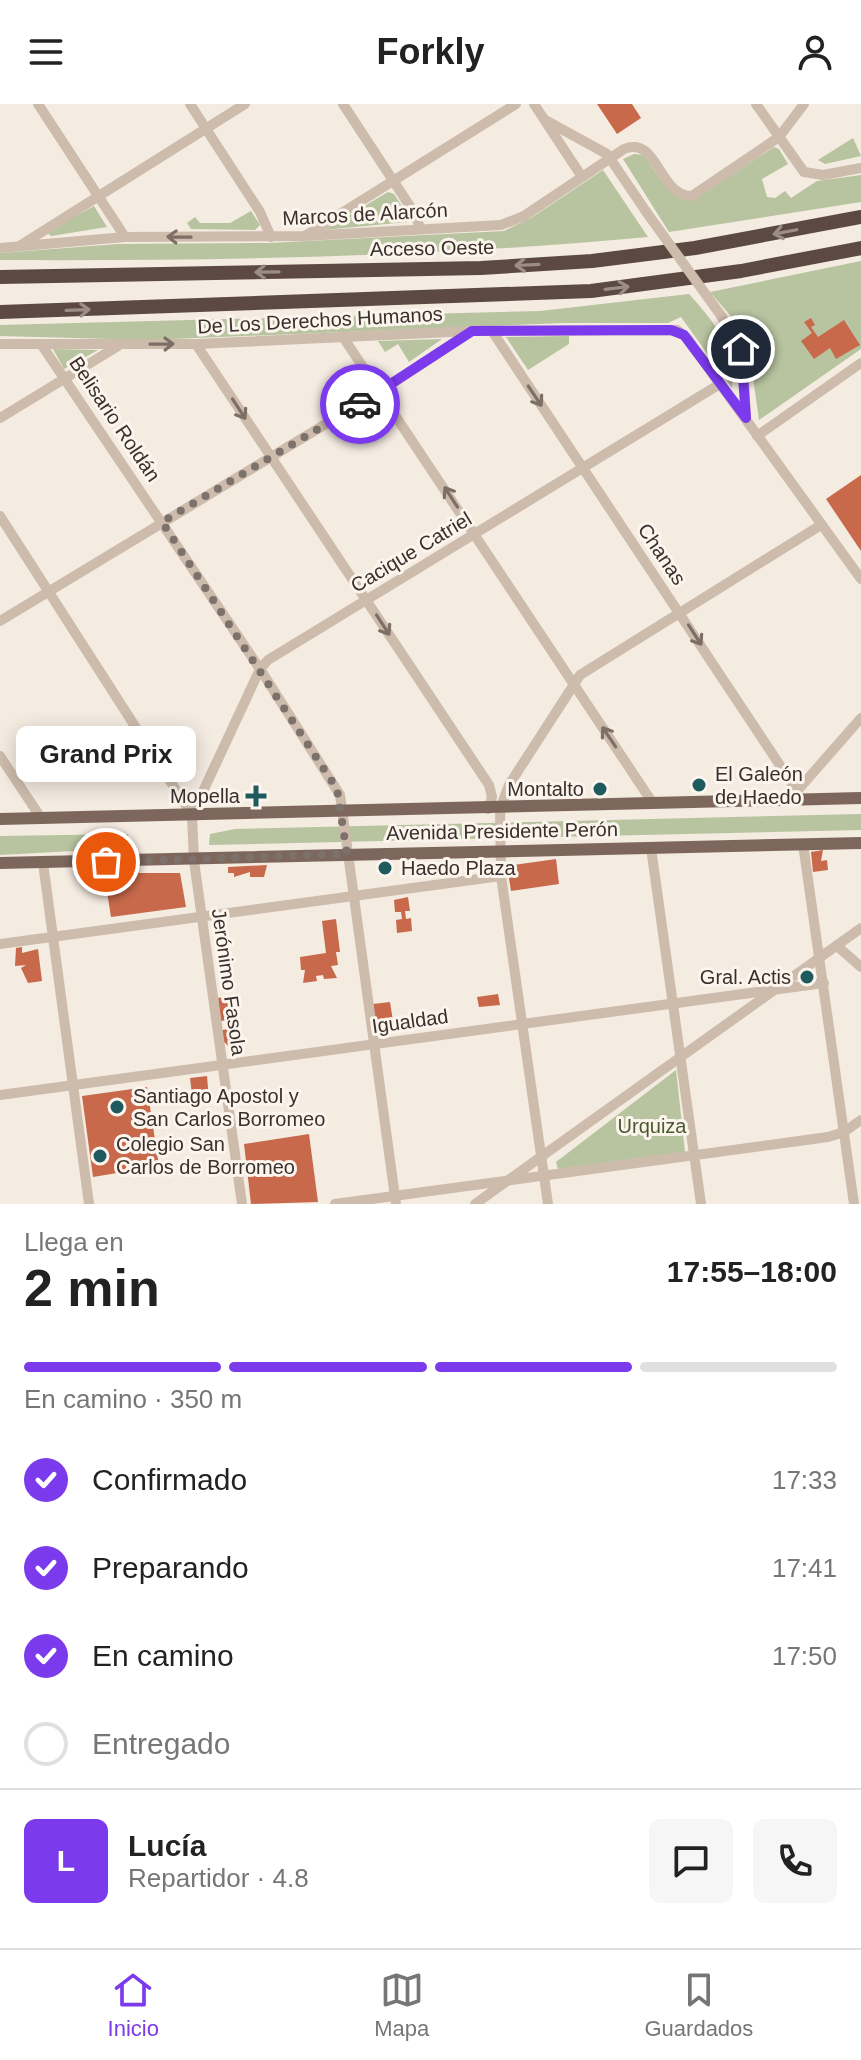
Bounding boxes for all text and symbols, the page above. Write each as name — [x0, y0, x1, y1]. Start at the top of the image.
icon: menu — [24, 30, 68, 74]
icon: person — [793, 30, 837, 74]
text: Forkly — [376, 31, 485, 72]
street label: Marcos de Alarcón — [282, 199, 448, 229]
one-way arrow — [772, 226, 798, 241]
one-way arrow — [166, 229, 193, 245]
street label: Acceso Oeste — [370, 236, 494, 260]
one-way arrow — [514, 258, 541, 273]
one-way arrow — [254, 264, 281, 280]
one-way arrow — [604, 281, 630, 296]
one-way arrow — [64, 302, 91, 317]
street label: De Los Derechos Humanos — [197, 303, 443, 337]
pin — [707, 315, 775, 383]
icon: home — [719, 327, 763, 371]
one-way arrow — [148, 337, 175, 352]
street label: Belisario Roldán — [65, 352, 165, 486]
courier — [320, 364, 400, 444]
icon: car — [338, 382, 382, 426]
one-way arrow — [527, 384, 543, 407]
one-way arrow — [231, 398, 247, 420]
one-way arrow — [442, 486, 458, 509]
street label: Cacique Catriel — [347, 507, 475, 597]
street label: Chanas — [634, 519, 690, 589]
one-way arrow — [375, 614, 392, 636]
one-way arrow — [687, 624, 703, 646]
callout: Grand Prix — [16, 726, 196, 782]
one-way arrow — [601, 727, 617, 749]
text: Grand Prix — [40, 739, 172, 769]
place label: El Galeón de Haedo — [715, 763, 803, 808]
marker: El Galeón de Haedo — [690, 776, 708, 794]
place label: Montalto — [507, 778, 584, 800]
marker: Montalto — [591, 780, 609, 798]
place label: Mopella — [170, 785, 241, 807]
marker: Mopella — [247, 787, 265, 805]
street label: Avenida Presidente Perón — [386, 818, 618, 844]
pin — [72, 828, 140, 896]
icon: bag — [84, 840, 128, 884]
place label: Haedo Plaza — [401, 857, 516, 879]
marker: Haedo Plaza — [376, 859, 394, 877]
street label: Jerónimo Fasola — [208, 907, 250, 1058]
place label: Gral. Actis — [700, 966, 791, 988]
marker: Gral. Actis — [798, 968, 816, 986]
street label: Igualdad — [370, 1005, 450, 1037]
place label: Santiago Apostol y San Carlos Borromeo — [133, 1085, 325, 1130]
marker: Santiago Apostol y San Carlos Borromeo — [108, 1098, 126, 1116]
park label: Urquiza — [618, 1115, 687, 1137]
place label: Colegio San Carlos de Borromeo — [116, 1133, 295, 1178]
marker: Colegio San Carlos de Borromeo — [91, 1147, 109, 1165]
text: Llega en — [24, 1227, 124, 1257]
text: 17:55–18:00 — [667, 1255, 837, 1288]
text: 2 min — [24, 1259, 160, 1317]
text: En camino · 350 m — [24, 1384, 242, 1414]
icon: check — [24, 1458, 68, 1502]
text: Confirmado — [92, 1463, 247, 1496]
text: 17:33 — [772, 1465, 837, 1495]
icon: check — [24, 1546, 68, 1590]
text: Preparando — [92, 1551, 249, 1584]
text: 17:41 — [772, 1553, 837, 1583]
icon: check — [24, 1634, 68, 1678]
text: En camino — [92, 1639, 234, 1672]
text: 17:50 — [772, 1641, 837, 1671]
text: Entregado — [92, 1727, 230, 1760]
button: chat — [649, 1819, 733, 1903]
button: phone — [753, 1819, 837, 1903]
text: Lucía — [128, 1829, 206, 1862]
text: L — [57, 1844, 75, 1877]
text: Repartidor · 4.8 — [128, 1863, 309, 1893]
tab: Inicio — [108, 1968, 159, 2042]
tab: Mapa — [374, 1968, 429, 2042]
tab: Guardados — [644, 1968, 753, 2042]

